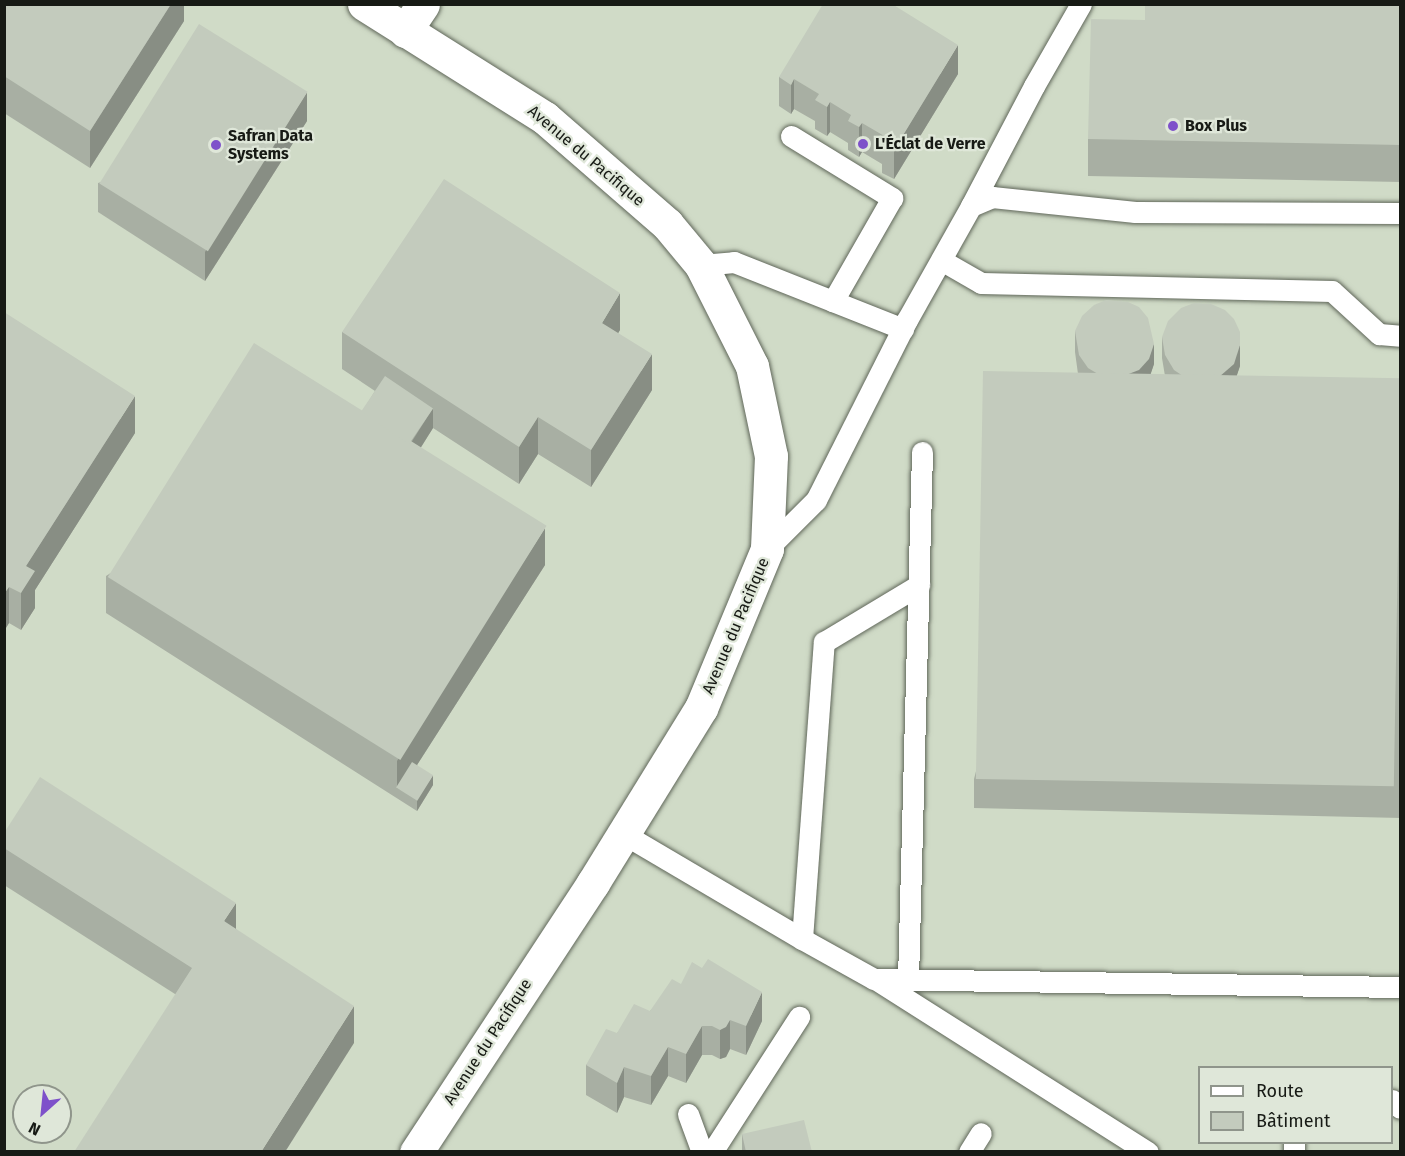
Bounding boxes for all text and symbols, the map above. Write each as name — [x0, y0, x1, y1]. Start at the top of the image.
street label: Avenue du Pacifique — [524, 102, 648, 210]
place label: Box Plus — [1185, 116, 1247, 136]
marker: Box Plus — [1166, 119, 1180, 133]
place label: Safran Data Systems — [228, 126, 313, 164]
place label: L'Éclat de Verre — [875, 134, 986, 154]
marker: L'Éclat de Verre — [856, 137, 870, 151]
marker: Safran Data Systems — [209, 138, 223, 152]
street label: Avenue du Pacifique — [699, 555, 773, 697]
street label: Avenue du Pacifique — [440, 975, 536, 1109]
legend — [1198, 1066, 1393, 1144]
text: Route — [1256, 1080, 1304, 1102]
north arrow — [12, 1084, 72, 1144]
text: Bâtiment — [1256, 1110, 1331, 1132]
text: N — [25, 1118, 44, 1140]

